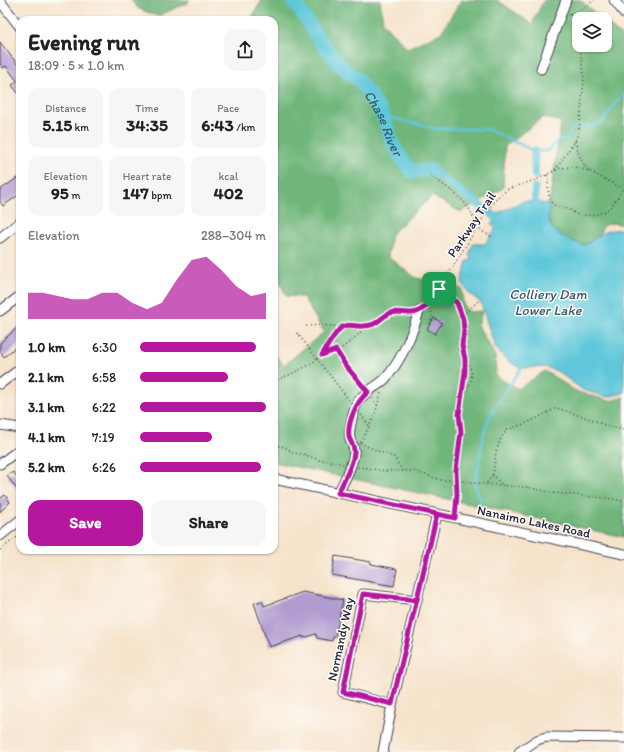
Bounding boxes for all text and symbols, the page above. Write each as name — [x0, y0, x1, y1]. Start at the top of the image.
map controls — [572, 12, 612, 52]
button: layers — [572, 12, 612, 52]
text: Evening run — [28, 29, 140, 56]
button: share — [224, 29, 266, 71]
text: 18:09 · 5 × 1.0 km — [28, 58, 125, 73]
water label: Chase River — [360, 87, 407, 160]
text: Distance — [45, 102, 86, 115]
text: Time — [135, 102, 159, 115]
text: Pace — [217, 102, 239, 115]
text: 5.15 — [42, 115, 72, 135]
text: 34:35 — [126, 115, 168, 135]
text: 6:43 — [201, 115, 234, 135]
text: km — [72, 121, 89, 134]
text: /km — [234, 121, 255, 134]
text: Elevation — [44, 170, 88, 183]
text: Heart rate — [123, 170, 171, 183]
text: kcal — [219, 170, 238, 183]
text: 95 — [51, 183, 69, 203]
text: 147 — [122, 183, 149, 203]
text: 402 — [214, 183, 243, 203]
street label: Parkway Trail — [444, 188, 499, 260]
text: m — [69, 189, 80, 202]
text: bpm — [149, 189, 172, 202]
text: Elevation — [28, 228, 80, 243]
text: 288–304 m — [201, 228, 266, 243]
pin — [422, 272, 456, 306]
icon: arrive — [428, 278, 450, 300]
water label: Colliery Dam Lower Lake — [509, 286, 587, 319]
text: 1.0 km — [28, 340, 65, 355]
text: 6:30 — [92, 340, 117, 355]
text: 2.1 km — [28, 370, 64, 385]
text: 6:58 — [92, 370, 116, 385]
text: 3.1 km — [28, 400, 64, 415]
text: 6:22 — [92, 400, 116, 415]
text: 4.1 km — [28, 430, 65, 445]
text: 7:19 — [92, 430, 114, 445]
text: 5.2 km — [28, 460, 65, 475]
text: 6:26 — [92, 460, 116, 475]
button: Save — [28, 500, 143, 546]
button: Share — [151, 500, 266, 546]
street label: Nanaimo Lakes Road — [476, 502, 592, 541]
street label: Normandy Way — [324, 596, 357, 682]

